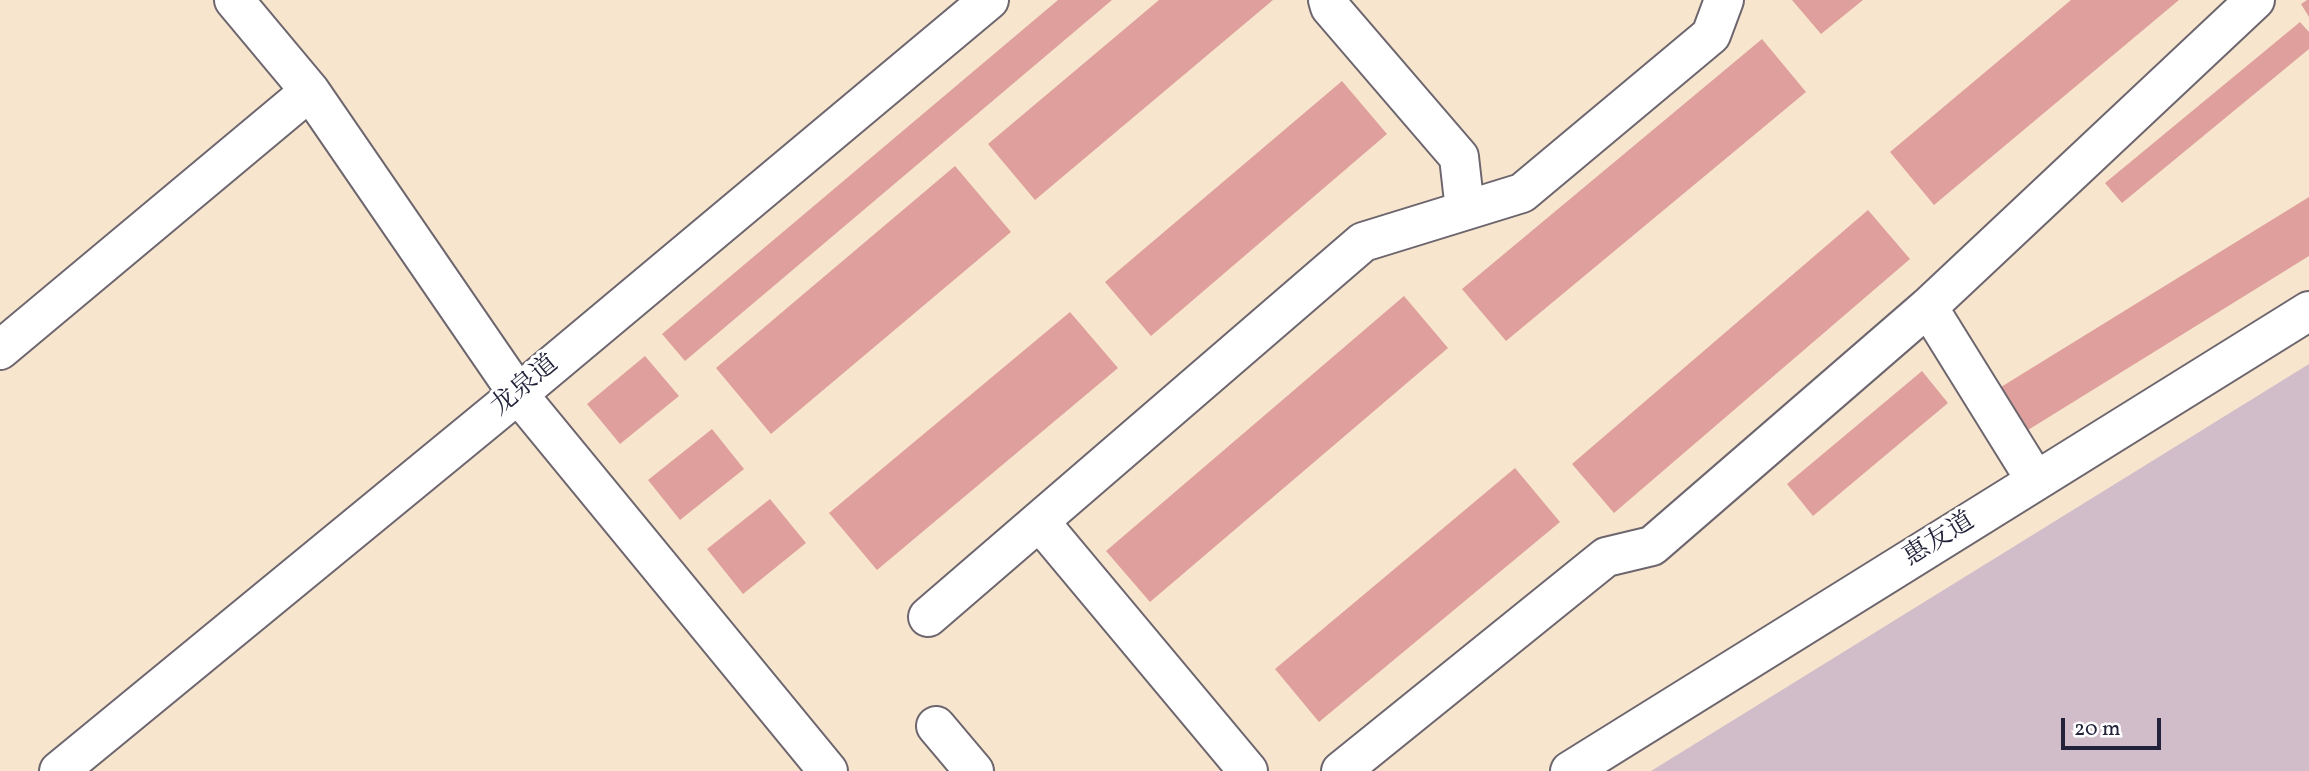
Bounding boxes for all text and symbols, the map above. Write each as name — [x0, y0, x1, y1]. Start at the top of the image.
street label: 龙泉道 — [486, 350, 566, 424]
street label: 惠友道 — [1899, 507, 1981, 575]
scale bar — [2064, 704, 2164, 748]
text: 20 m — [2074, 715, 2120, 744]

